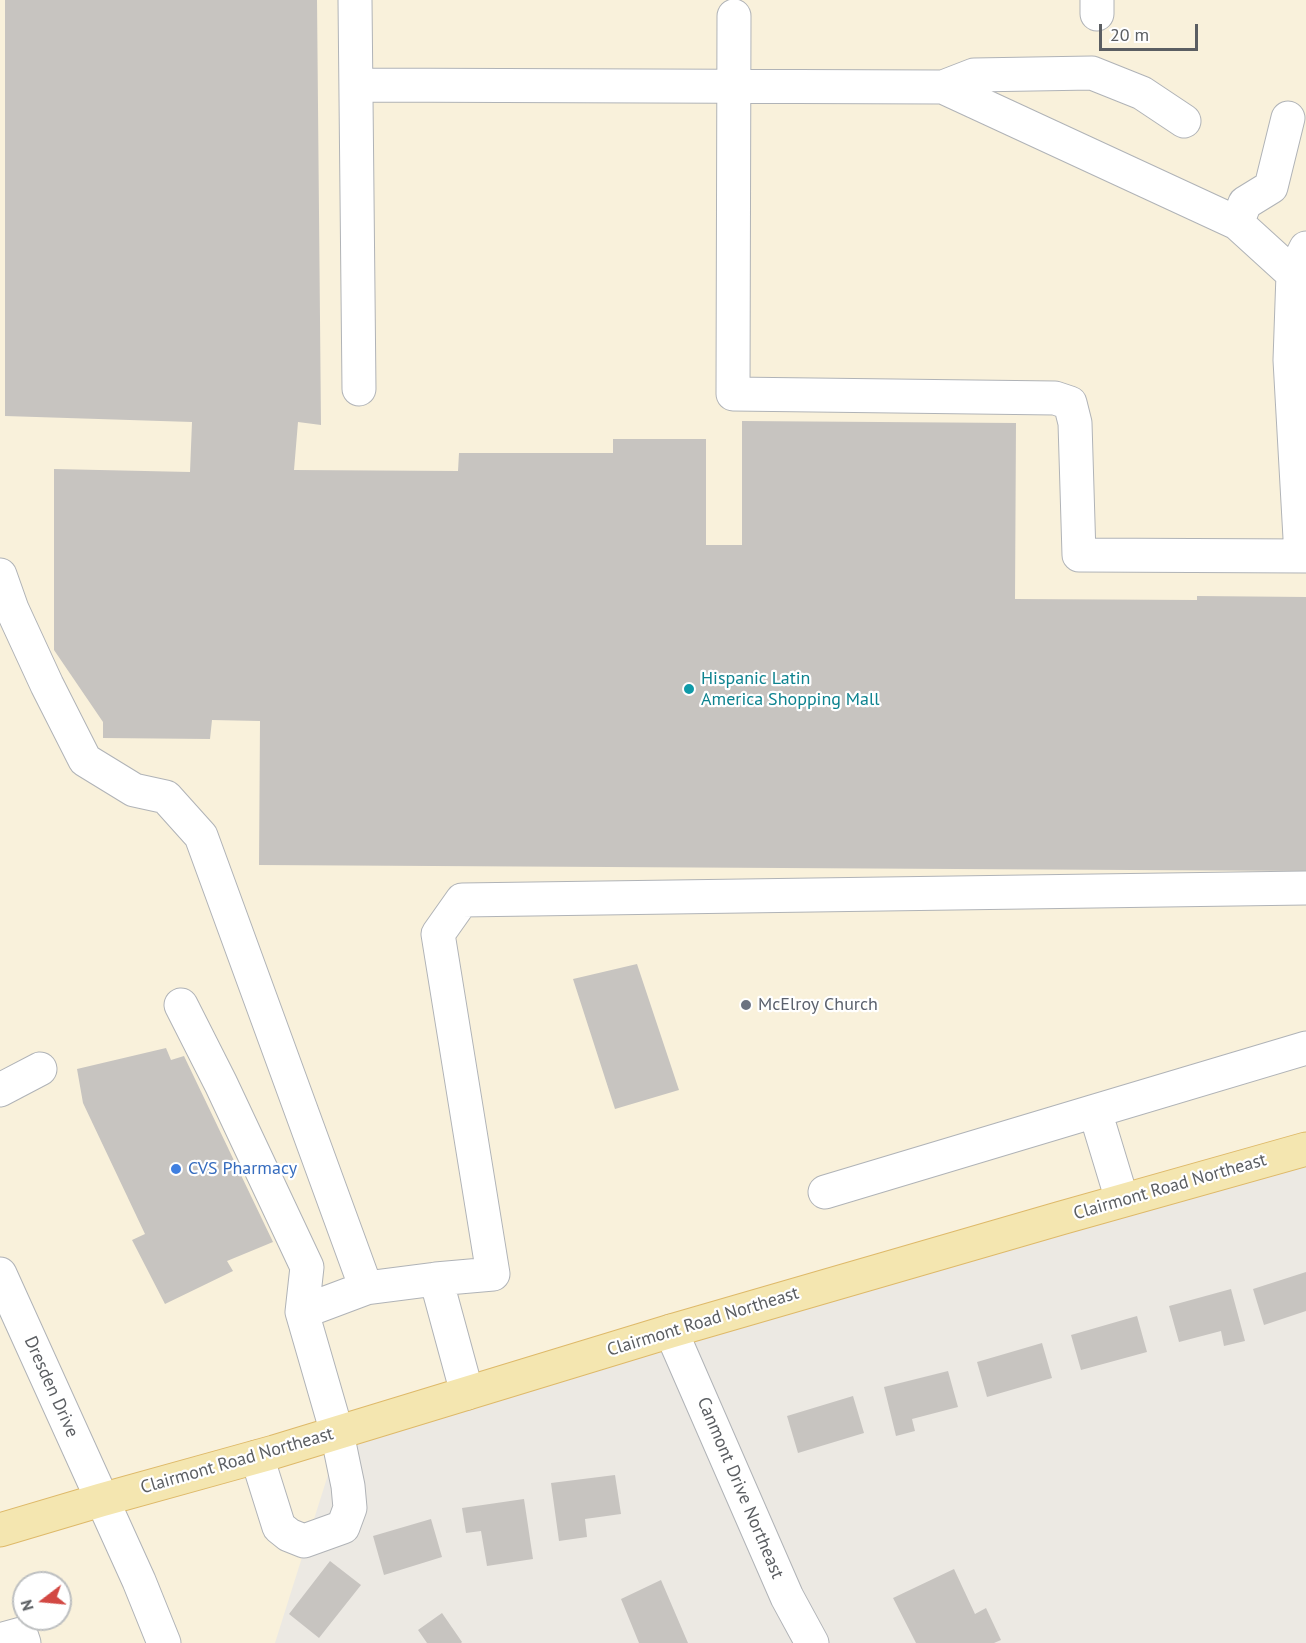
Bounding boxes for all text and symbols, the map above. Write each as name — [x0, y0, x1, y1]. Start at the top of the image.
scale bar — [1102, 12, 1201, 50]
text: 20 m — [1110, 23, 1149, 46]
place label: Hispanic Latin America Shopping Mall — [701, 668, 879, 710]
marker: Hispanic Latin America Shopping Mall — [682, 682, 696, 696]
place label: McElroy Church — [758, 994, 878, 1016]
marker: McElroy Church — [739, 998, 753, 1012]
street label: Clairmont Road Northeast — [1071, 1149, 1269, 1225]
place label: CVS Pharmacy — [188, 1158, 297, 1180]
marker: CVS Pharmacy — [169, 1162, 183, 1176]
street label: Clairmont Road Northeast — [604, 1283, 802, 1361]
street label: Dresden Drive — [19, 1333, 83, 1441]
street label: Canmont Drive Northeast — [692, 1394, 788, 1582]
street label: Clairmont Road Northeast — [138, 1423, 336, 1499]
north arrow — [12, 1571, 72, 1631]
text: N — [16, 1598, 38, 1613]

